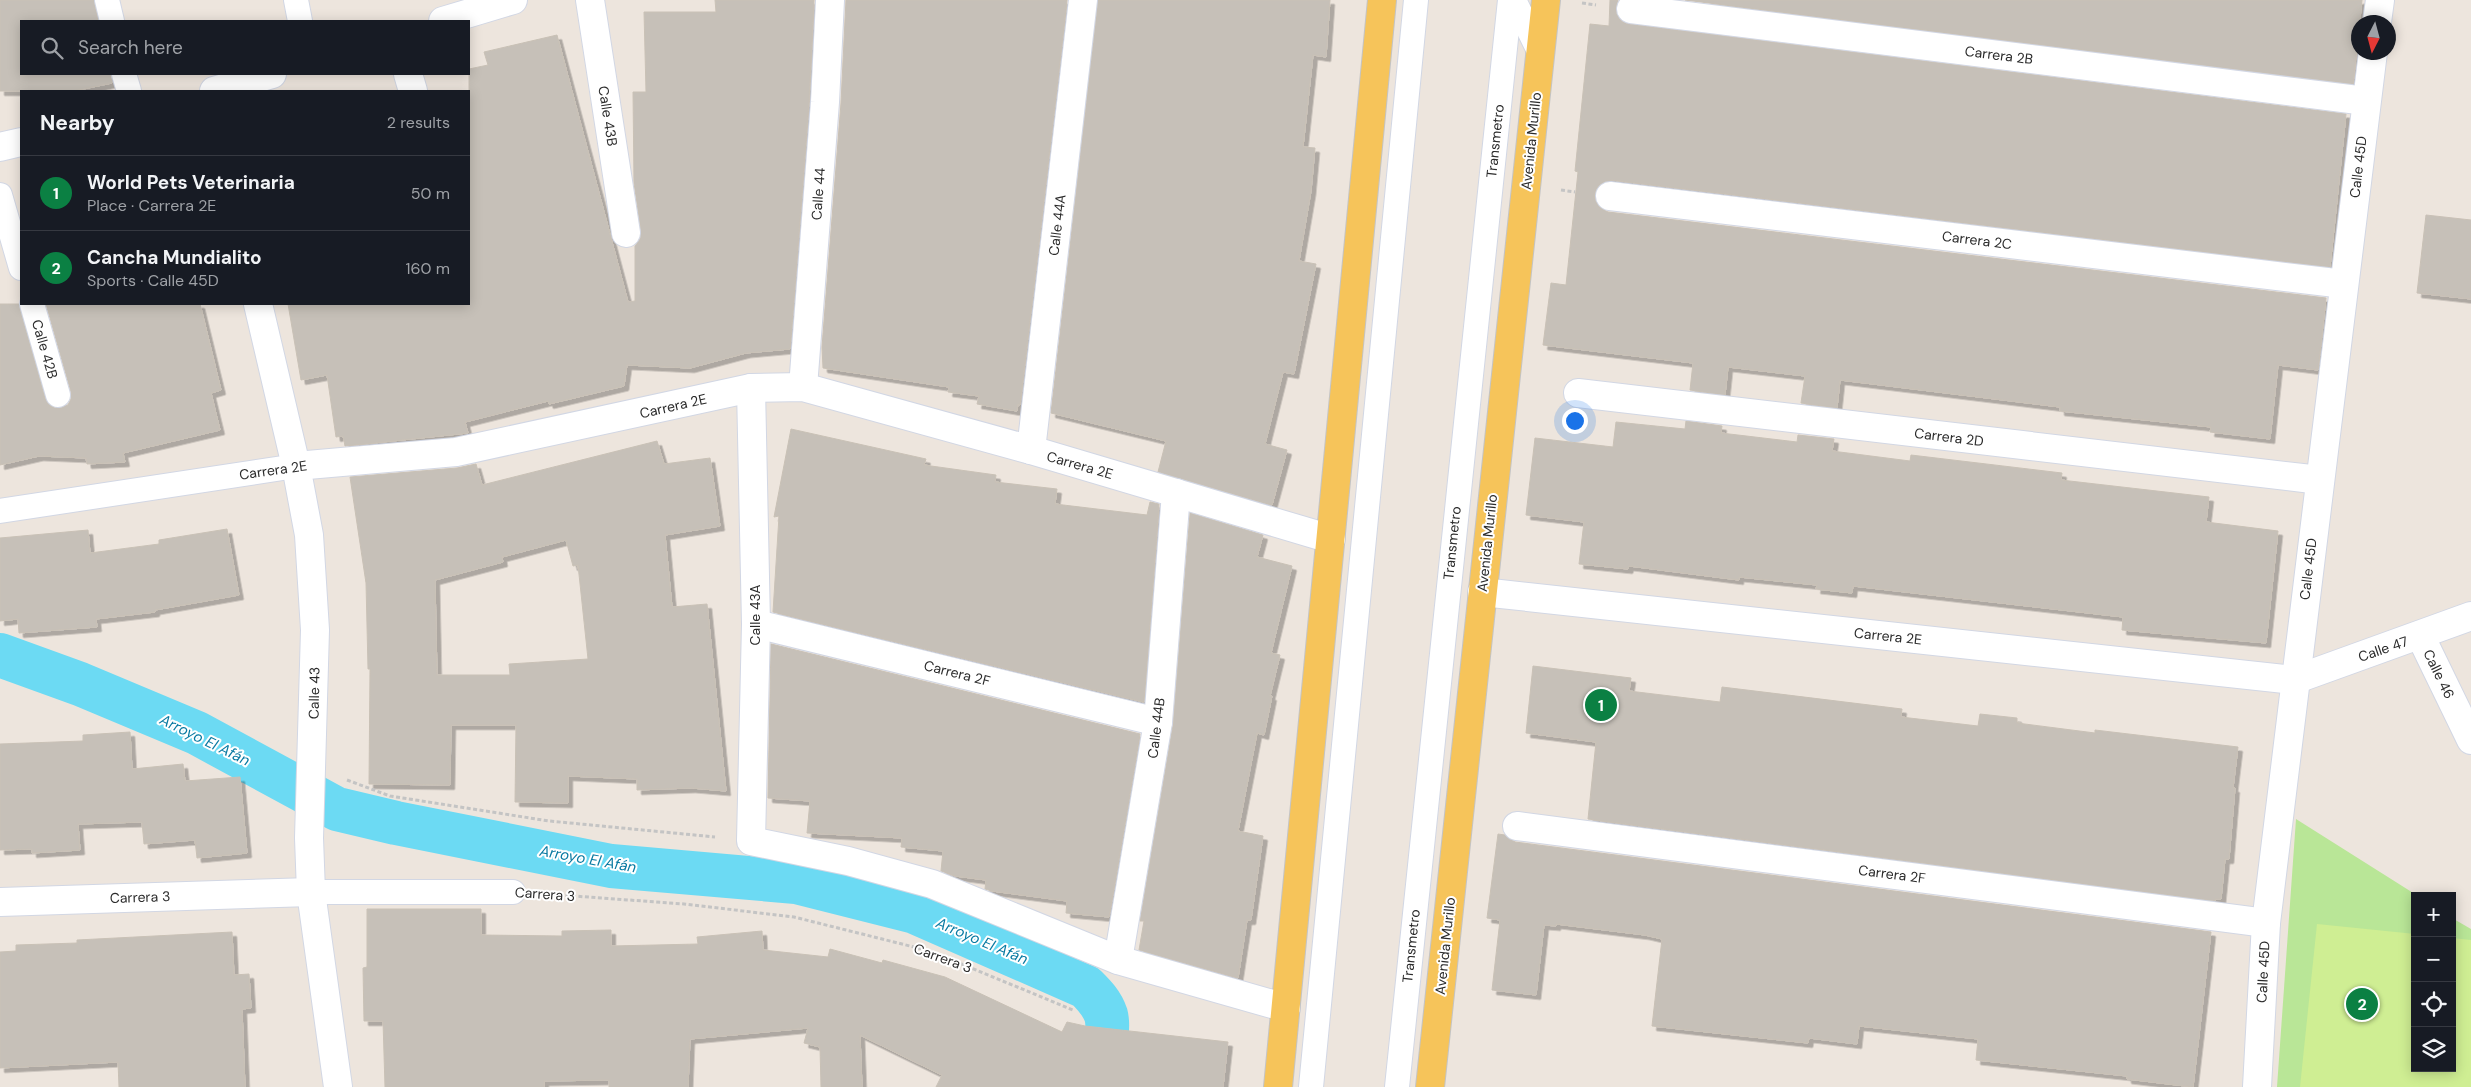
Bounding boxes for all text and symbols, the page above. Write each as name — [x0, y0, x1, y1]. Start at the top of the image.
north arrow — [2351, 15, 2396, 60]
search box — [20, 20, 470, 75]
icon: search — [38, 34, 66, 62]
text: Search here — [78, 35, 183, 60]
street label: Carrera 2B — [1964, 42, 2034, 68]
street label: Calle 43B — [594, 85, 622, 147]
street label: Avenida Murillo — [1517, 91, 1545, 191]
street label: Transmetro — [1482, 103, 1508, 179]
text: Nearby — [40, 109, 114, 137]
text: 2 results — [387, 112, 450, 133]
street label: Calle 45D — [2345, 135, 2371, 199]
street label: Calle 44 — [807, 167, 829, 221]
text: World Pets Veterinaria — [87, 170, 295, 195]
text: 1 — [53, 183, 59, 204]
text: 50 m — [411, 183, 450, 204]
street label: Calle 44A — [1044, 193, 1070, 257]
text: Place · Carrera 2E — [87, 195, 216, 216]
street label: Carrera 2C — [1941, 227, 2013, 253]
text: Cancha Mundialito — [87, 245, 262, 270]
text: 2 — [51, 258, 61, 279]
text: 160 m — [406, 258, 450, 279]
text: Sports · Calle 45D — [87, 270, 219, 291]
street label: Calle 42B — [28, 317, 62, 381]
street label: Carrera 2E — [638, 390, 708, 422]
your location — [1562, 408, 1588, 434]
street label: Carrera 2D — [1913, 424, 1985, 450]
street label: Carrera 2E — [1045, 447, 1115, 483]
street label: Carrera 2E — [238, 456, 308, 484]
street label: Avenida Murillo — [1473, 493, 1501, 593]
street label: Transmetro — [1439, 505, 1465, 581]
street label: Calle 45D — [2295, 537, 2321, 601]
street label: Calle 43A — [746, 584, 764, 646]
street label: Carrera 2E — [1853, 623, 1923, 649]
street label: Calle 47 — [2356, 632, 2410, 666]
street label: Calle 46 — [2419, 646, 2459, 702]
street label: Carrera 2F — [922, 656, 993, 690]
street label: Calle 43 — [305, 667, 323, 719]
pin: 1 — [1585, 686, 1617, 724]
street label: Calle 44B — [1143, 697, 1169, 759]
water label: Arroyo El Afán — [156, 709, 254, 771]
water label: Arroyo El Afán — [537, 840, 638, 877]
street label: Carrera 2F — [1857, 861, 1927, 887]
street label: Carrera 3 — [514, 883, 576, 905]
street label: Carrera 3 — [109, 887, 171, 907]
map controls — [2411, 892, 2456, 1072]
button: + — [2411, 892, 2456, 937]
street label: Avenida Murillo — [1431, 896, 1459, 996]
street label: Transmetro — [1398, 908, 1424, 984]
water label: Arroyo El Afán — [932, 912, 1031, 969]
button: − — [2411, 937, 2456, 982]
street label: Carrera 3 — [911, 939, 975, 977]
street label: Calle 45D — [2252, 940, 2274, 1004]
button: locate — [2411, 982, 2456, 1027]
pin: 2 — [2346, 985, 2378, 1023]
button: layers — [2411, 1027, 2456, 1072]

